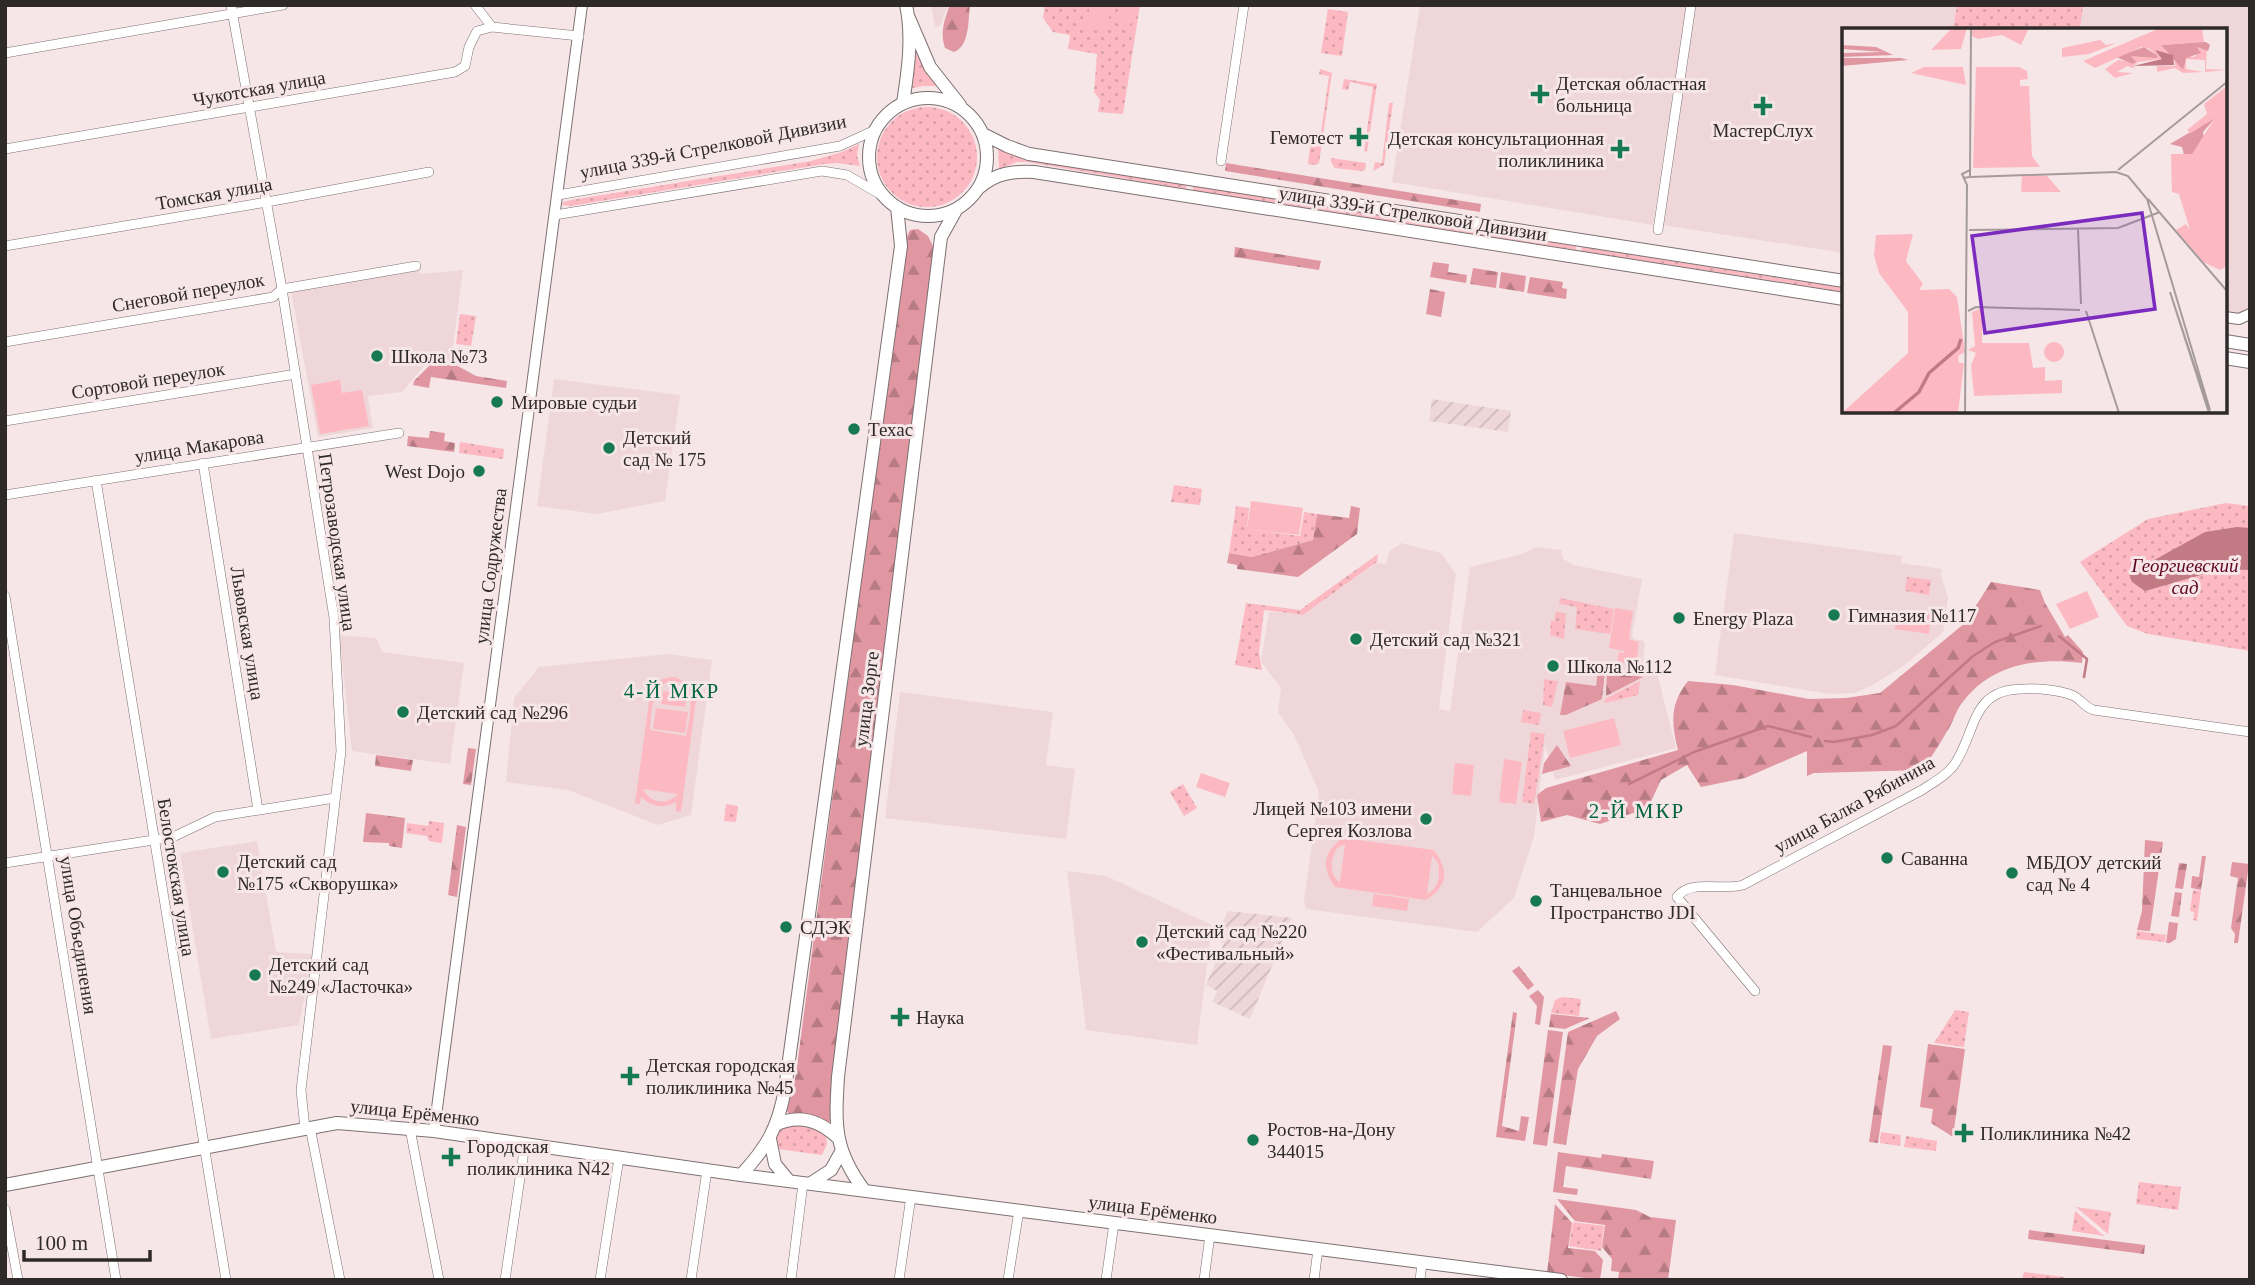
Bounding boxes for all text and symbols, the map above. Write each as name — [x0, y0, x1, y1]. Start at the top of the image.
inset map — [1842, 28, 2227, 413]
street label: Чукотская улица — [191, 66, 328, 110]
place label: Детская областная больница — [1556, 73, 1706, 116]
marker: Детская областная больница — [1530, 84, 1550, 104]
marker: МастерСлух — [1753, 96, 1773, 116]
street label: улица 339-й Стрелковой Дивизии — [578, 110, 848, 183]
place label: МастерСлух — [1712, 120, 1814, 141]
place label: Гемотест — [1270, 127, 1344, 148]
marker: Гемотест — [1349, 127, 1369, 147]
place label: Детская консультационная поликлиника — [1388, 128, 1605, 171]
marker: Детская консультационная поликлиника — [1610, 139, 1630, 159]
street label: Томская улица — [154, 173, 274, 214]
street label: улица 339-й Стрелковой Дивизии — [1277, 182, 1548, 245]
street label: Снеговой переулок — [110, 269, 267, 316]
place label: Школа №73 — [391, 346, 487, 367]
marker: Школа №73 — [369, 348, 385, 364]
street label: Сортовой переулок — [70, 358, 227, 403]
place label: Мировые судьи — [511, 392, 637, 413]
marker: Мировые судьи — [489, 394, 505, 410]
place label: Техас — [868, 419, 913, 440]
marker: Техас — [846, 421, 862, 437]
street label: улица Макарова — [133, 426, 266, 467]
place label: Детский сад № 175 — [623, 427, 706, 470]
marker: Детский сад № 175 — [601, 440, 617, 456]
street label: Петрозаводская улица — [315, 452, 360, 633]
place label: West Dojo — [385, 461, 465, 482]
marker: West Dojo — [471, 463, 487, 479]
street label: улица Содружества — [470, 486, 511, 645]
park label: Георгиевский сад — [2130, 555, 2239, 598]
street label: Львовская улица — [227, 565, 269, 702]
place label: Гимназия №117 — [1848, 605, 1976, 626]
marker: Гимназия №117 — [1826, 607, 1842, 623]
place label: Energy Plaza — [1693, 608, 1794, 629]
marker: Energy Plaza — [1671, 610, 1687, 626]
place label: Детский сад №321 — [1370, 629, 1521, 650]
marker: Детский сад №321 — [1348, 631, 1364, 647]
street label: улица Зорге — [850, 650, 883, 748]
place label: Школа №112 — [1567, 656, 1672, 677]
marker: Школа №112 — [1545, 658, 1561, 674]
district label: 4-Й МКР — [624, 679, 720, 703]
place label: Детский сад №296 — [417, 702, 568, 723]
marker: Детский сад №296 — [395, 704, 411, 720]
street label: улица Балка Рябинина — [1770, 751, 1939, 857]
street label: Белостокская улица — [154, 797, 199, 958]
place label: Лицей №103 имени Сергея Козлова — [1253, 798, 1413, 841]
district label: 2-Й МКР — [1589, 799, 1685, 823]
marker: Лицей №103 имени Сергея Козлова — [1418, 811, 1434, 827]
place label: Саванна — [1901, 848, 1969, 869]
marker: Саванна — [1879, 850, 1895, 866]
place label: Детский сад №175 «Скворушка» — [237, 851, 398, 894]
place label: МБДОУ детский сад № 4 — [2026, 852, 2162, 895]
street label: улица Объединения — [56, 854, 101, 1016]
marker: Детский сад №175 «Скворушка» — [215, 864, 231, 880]
marker: МБДОУ детский сад № 4 — [2004, 865, 2020, 881]
place label: Танцевальное Пространство JDI — [1550, 880, 1696, 923]
marker: Танцевальное Пространство JDI — [1528, 893, 1544, 909]
place label: СДЭК — [800, 917, 851, 938]
marker: СДЭК — [778, 919, 794, 935]
place label: Детский сад №220 «Фестивальный» — [1156, 921, 1307, 964]
marker: Детский сад №220 «Фестивальный» — [1134, 934, 1150, 950]
place label: Детский сад №249 «Ласточка» — [269, 954, 413, 997]
marker: Детский сад №249 «Ласточка» — [247, 967, 263, 983]
marker: Наука — [890, 1007, 910, 1027]
place label: Наука — [916, 1007, 965, 1028]
place label: Детская городская поликлиника №45 — [646, 1055, 795, 1098]
marker: Детская городская поликлиника №45 — [620, 1066, 640, 1086]
street label: улица Ерёменко — [349, 1095, 480, 1130]
place label: Ростов-на-Дону 344015 — [1267, 1119, 1396, 1162]
marker: Поликлиника №42 — [1954, 1123, 1974, 1143]
place label: Поликлиника №42 — [1980, 1123, 2131, 1144]
marker: Ростов-на-Дону 344015 — [1245, 1132, 1261, 1148]
place label: Городская поликлиника N42 — [467, 1136, 610, 1179]
marker: Городская поликлиника N42 — [441, 1147, 461, 1167]
street label: улица Ерёменко — [1087, 1191, 1219, 1228]
scale bar — [24, 1218, 150, 1262]
text: 100 m — [35, 1231, 88, 1255]

